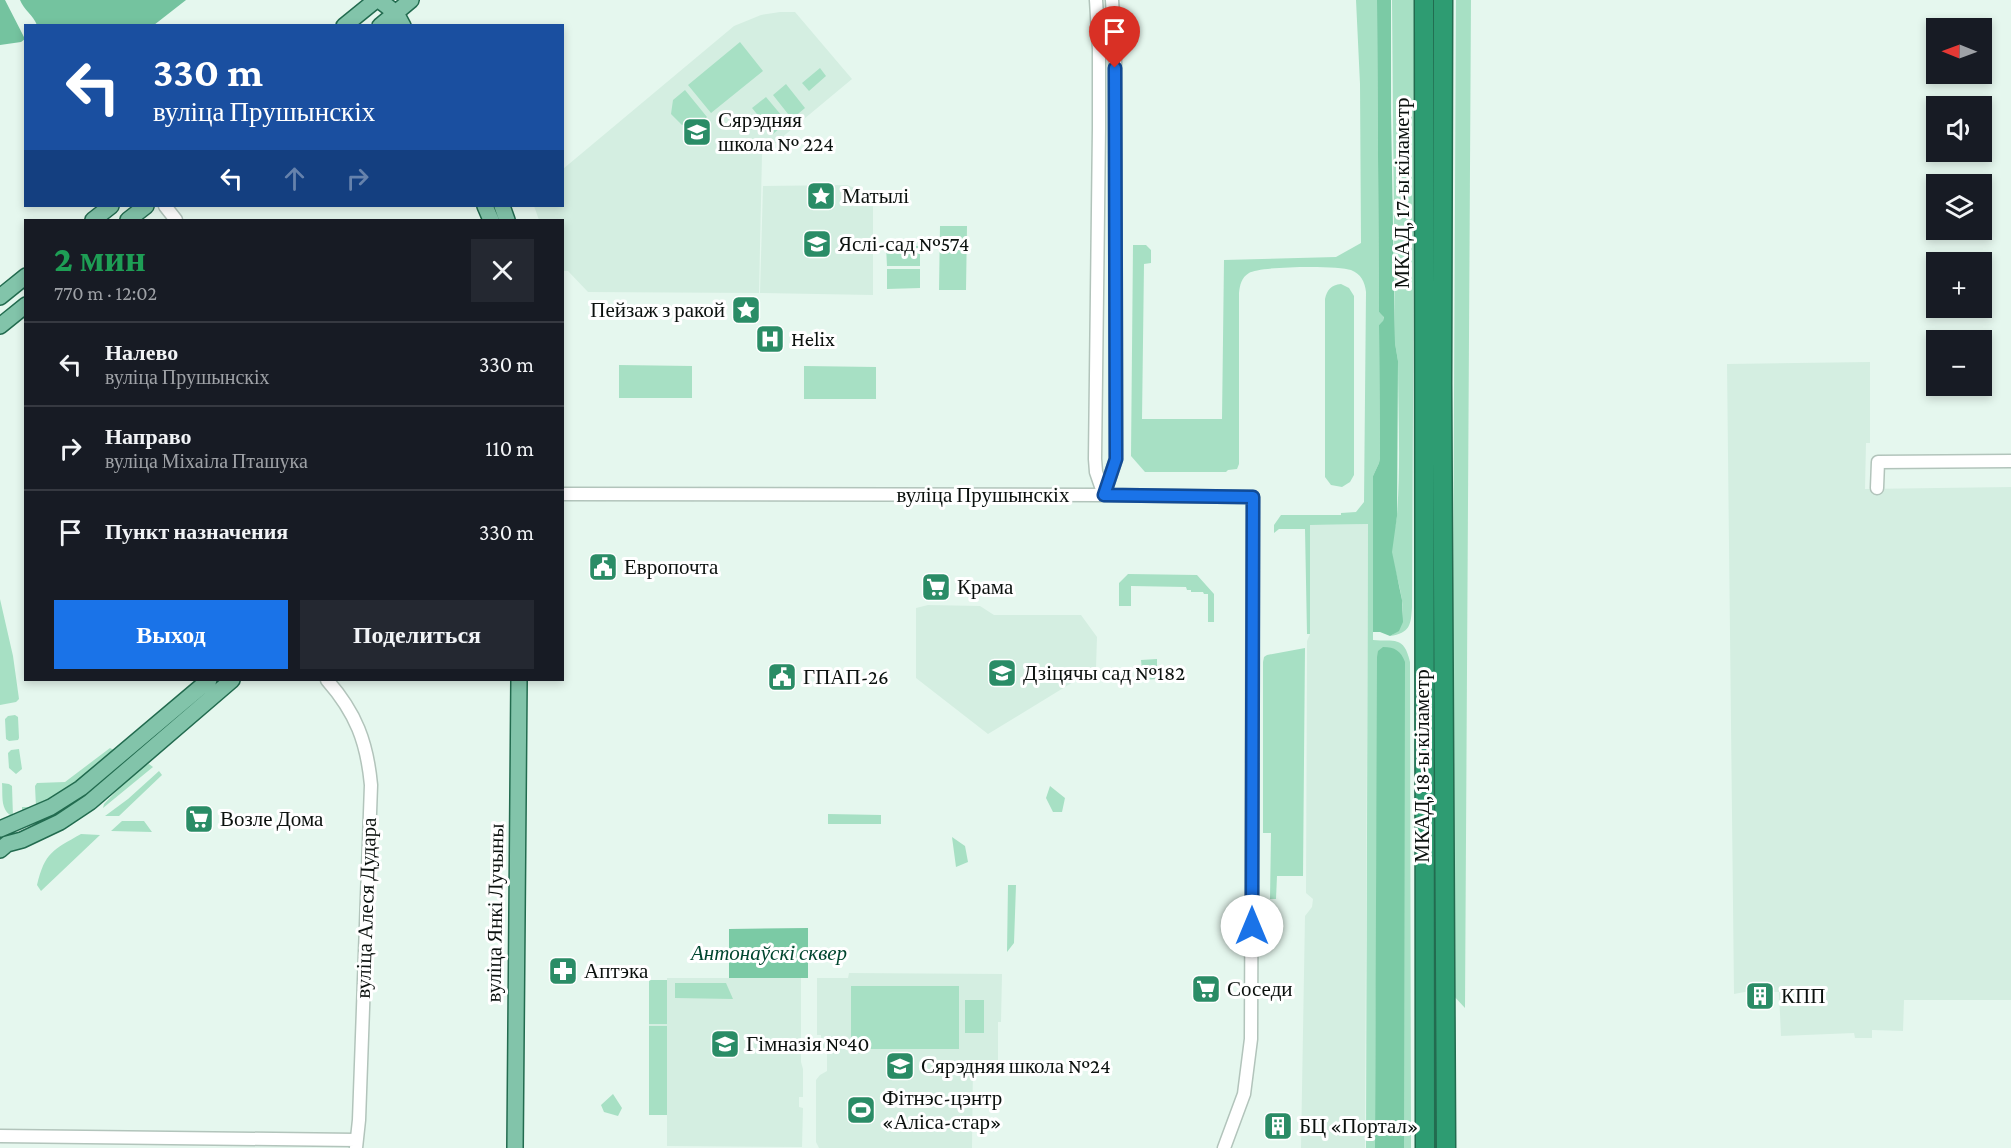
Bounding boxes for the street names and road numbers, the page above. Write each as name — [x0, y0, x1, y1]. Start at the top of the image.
street label: МКАД, 17-ы кіламетр — [1390, 97, 1414, 289]
street label: вуліца Прушынскіх — [897, 483, 1070, 507]
street label: МКАД, 18-ы кіламетр — [1410, 669, 1434, 863]
street label: вуліца Алеся Дудара — [351, 816, 381, 999]
street label: вуліца Янкі Лучыны — [481, 823, 509, 1003]

